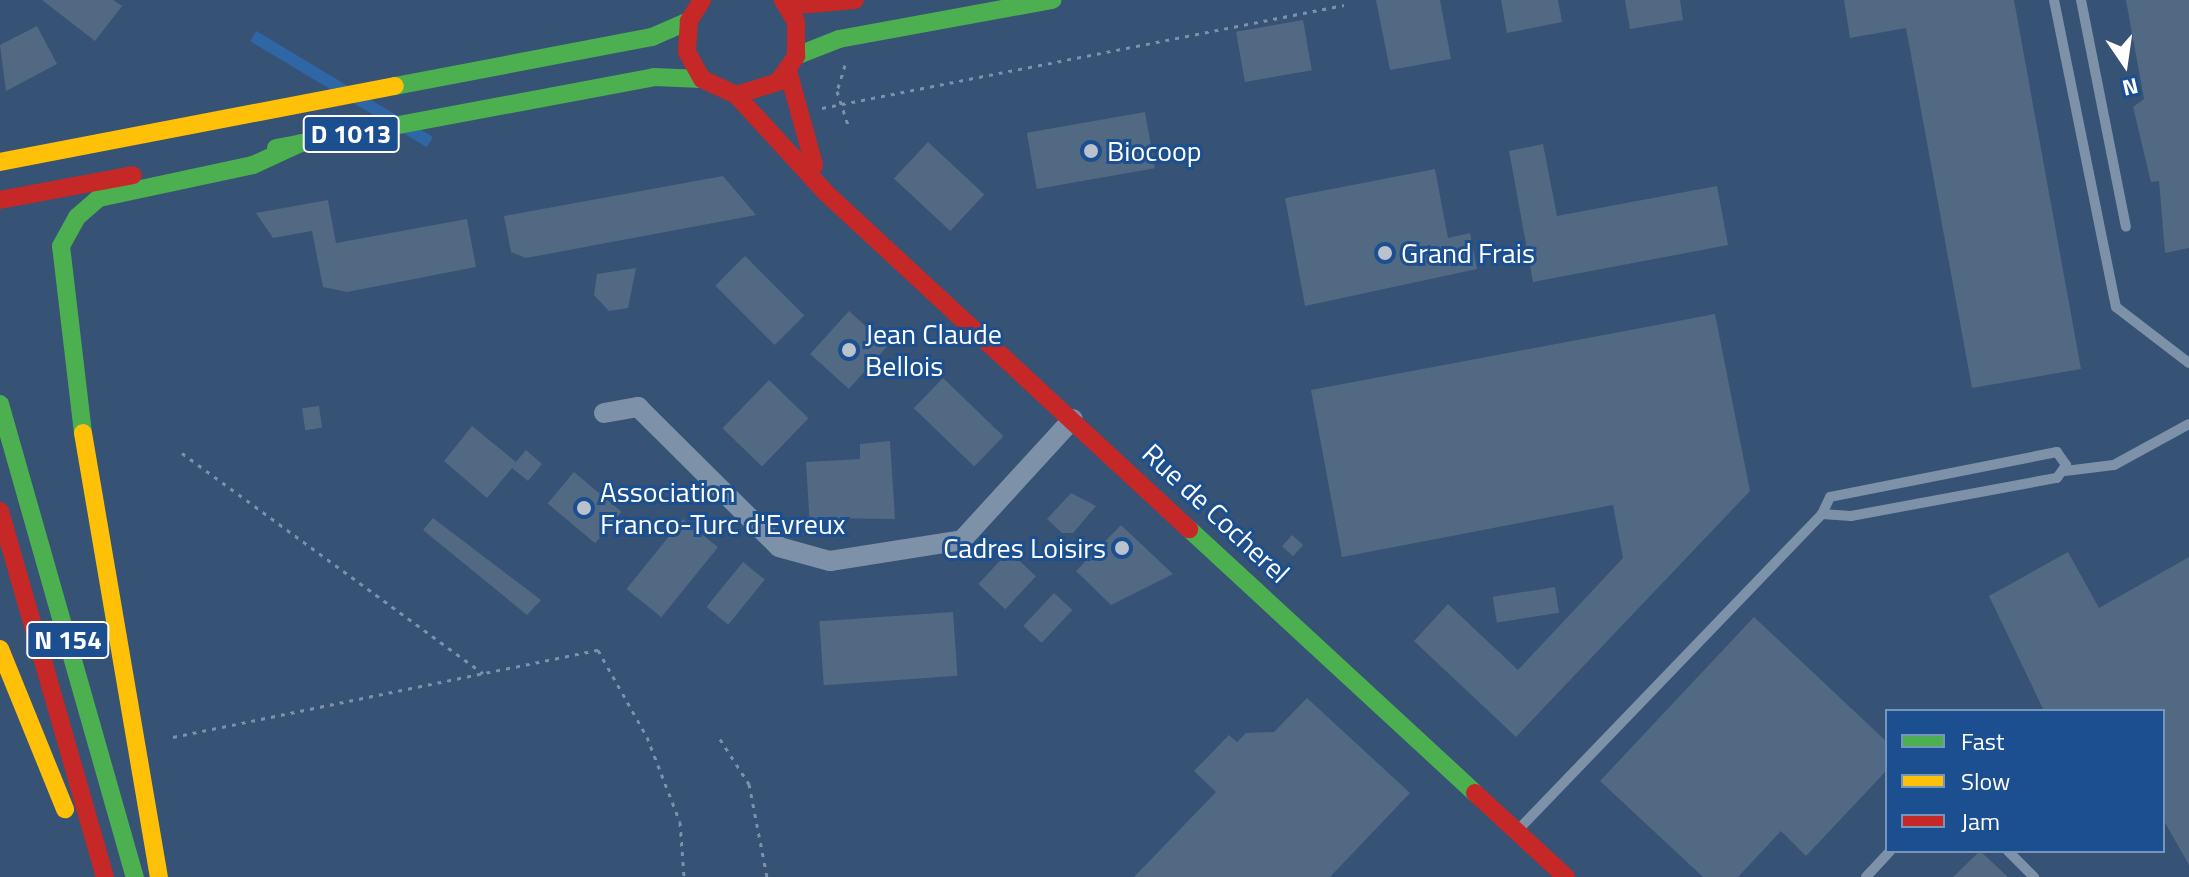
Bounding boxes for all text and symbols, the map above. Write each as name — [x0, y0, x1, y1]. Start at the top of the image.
north arrow — [2085, 24, 2165, 104]
text: N — [2119, 69, 2142, 106]
road number: D 1013 — [301, 112, 401, 156]
place label: Biocoop — [1107, 134, 1202, 168]
marker: Biocoop — [1082, 142, 1100, 160]
place label: Grand Frais — [1401, 236, 1535, 270]
marker: Grand Frais — [1376, 244, 1394, 262]
place label: Jean Claude Bellois — [865, 317, 1002, 383]
marker: Jean Claude Bellois — [840, 341, 858, 359]
street label: Rue de Cocherel — [1136, 436, 1296, 590]
place label: Association Franco-Turc d'Evreux — [600, 475, 845, 541]
marker: Association Franco-Turc d'Evreux — [575, 499, 593, 517]
place label: Cadres Loisirs — [943, 531, 1106, 565]
marker: Cadres Loisirs — [1113, 539, 1131, 557]
road number: N 154 — [26, 618, 110, 662]
legend — [1885, 709, 2165, 853]
text: Fast — [1961, 723, 2004, 759]
text: Slow — [1961, 763, 2010, 799]
text: Jam — [1961, 803, 2000, 839]

